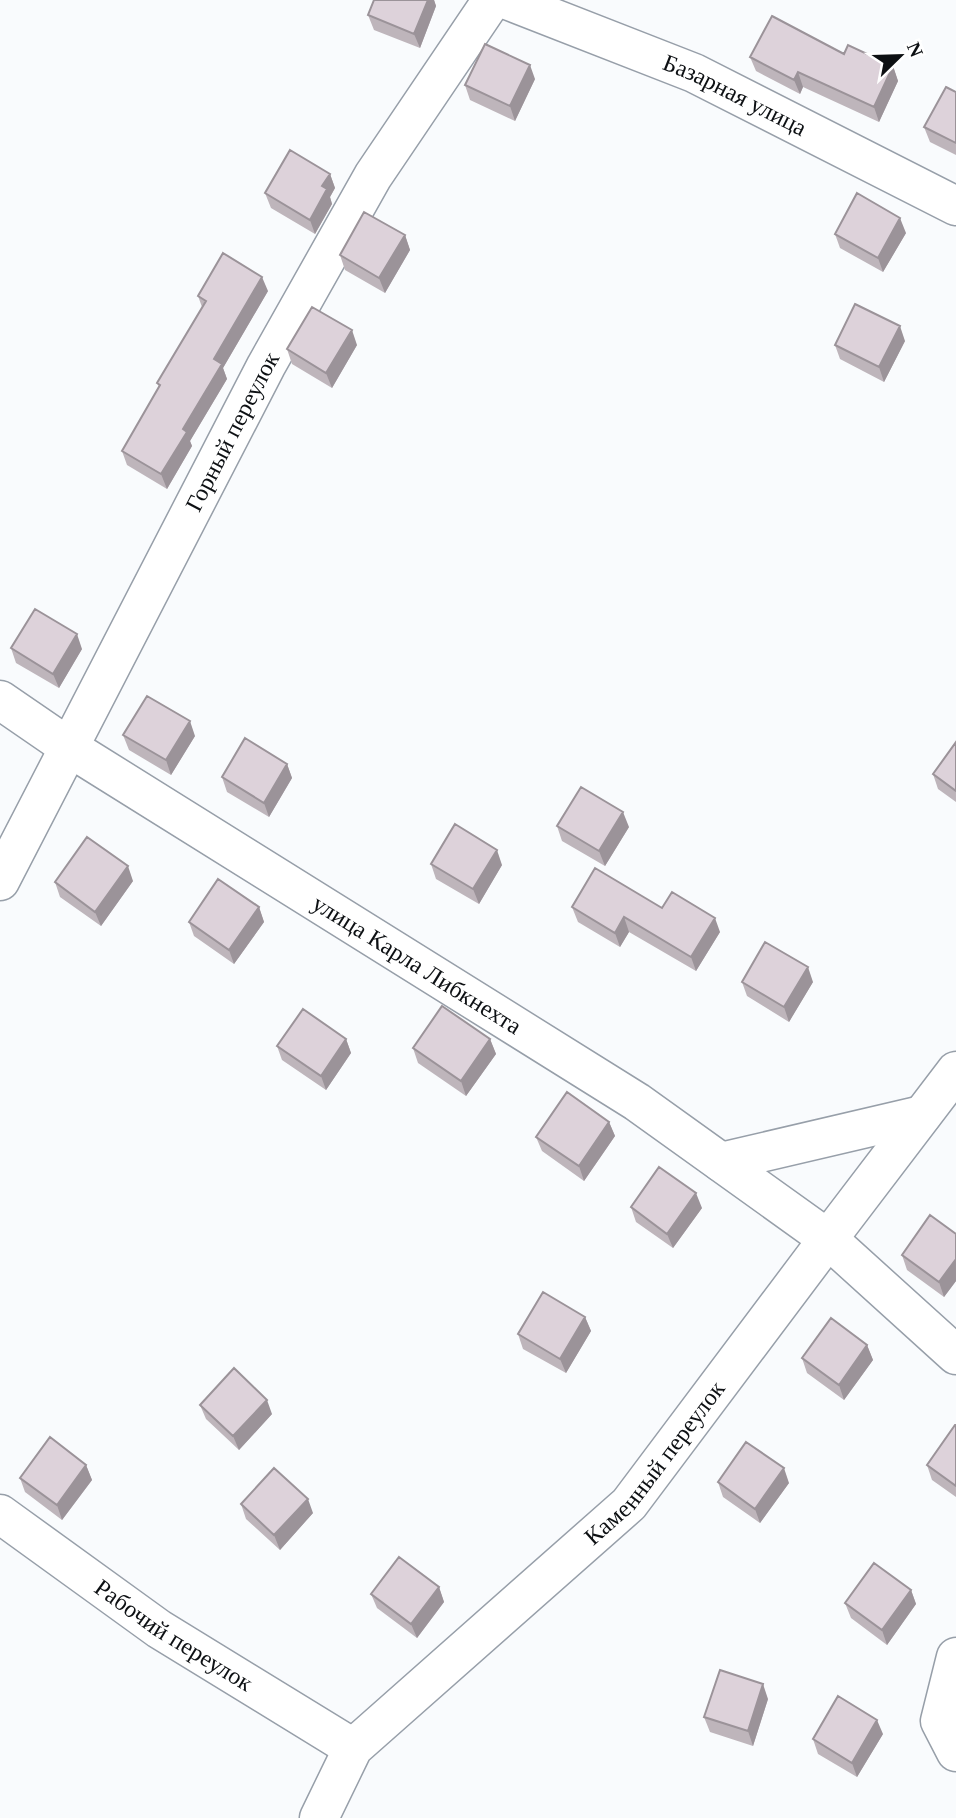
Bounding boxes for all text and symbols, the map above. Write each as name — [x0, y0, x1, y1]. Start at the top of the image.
north arrow — [865, 21, 935, 91]
text: N — [903, 39, 928, 60]
street label: Базарная улица — [660, 49, 811, 141]
street label: Горный переулок — [180, 347, 284, 515]
street label: улица Карла Либкнехта — [308, 890, 526, 1040]
street label: Каменный переулок — [579, 1376, 730, 1550]
street label: Рабочий переулок — [90, 1574, 258, 1696]

